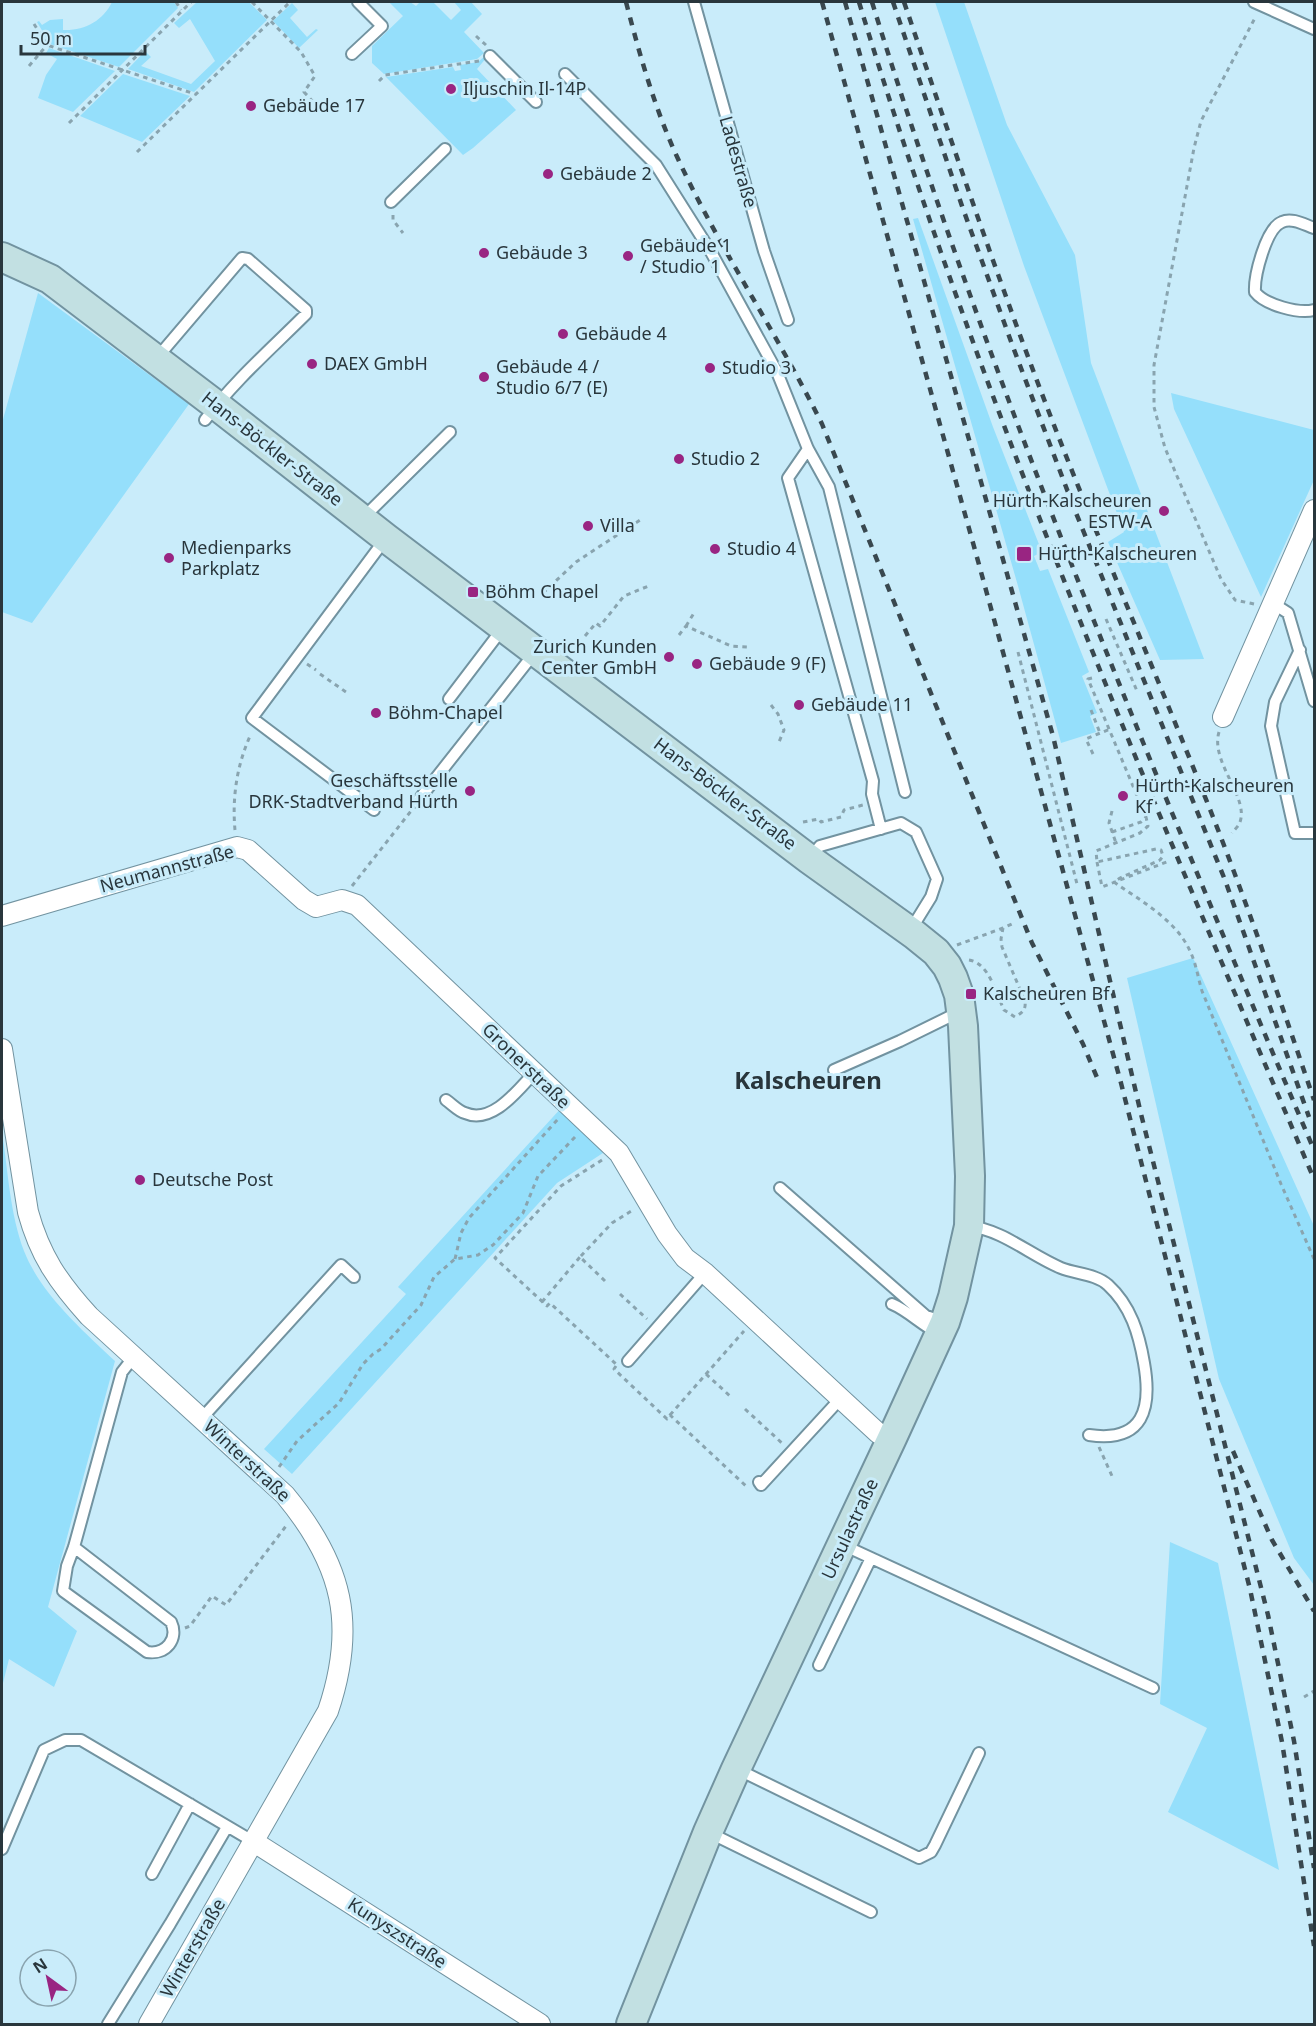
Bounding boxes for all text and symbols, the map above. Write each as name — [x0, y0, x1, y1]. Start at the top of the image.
scale bar — [21, 18, 146, 56]
text: 50 m — [30, 26, 72, 50]
place label: Iljuschin Il-14P — [463, 76, 586, 100]
marker: Iljuschin Il-14P — [444, 82, 458, 96]
place label: Gebäude 17 — [263, 93, 365, 117]
marker: Gebäude 17 — [244, 99, 258, 113]
street label: Ladestraße — [714, 113, 764, 210]
place label: Gebäude 2 — [560, 161, 652, 185]
marker: Gebäude 2 — [541, 167, 555, 181]
place label: Gebäude 1 / Studio 1 — [640, 233, 732, 278]
place label: Gebäude 3 — [496, 240, 588, 264]
marker: Gebäude 3 — [477, 246, 491, 260]
marker: Gebäude 1 / Studio 1 — [621, 249, 635, 263]
place label: Gebäude 4 — [575, 321, 667, 345]
marker: Gebäude 4 — [556, 327, 570, 341]
place label: DAEX GmbH — [324, 351, 428, 375]
place label: Gebäude 4 / Studio 6/7 (E) — [496, 354, 608, 399]
place label: Studio 3 — [722, 355, 791, 379]
marker: DAEX GmbH — [305, 357, 319, 371]
marker: Studio 3 — [703, 361, 717, 375]
marker: Gebäude 4 / Studio 6/7 (E) — [477, 370, 491, 384]
street label: Hans-Böckler-Straße — [197, 386, 348, 511]
place label: Studio 2 — [691, 446, 760, 470]
marker: Studio 2 — [672, 452, 686, 466]
place label: Hürth-Kalscheuren ESTW-A — [993, 488, 1152, 533]
marker: Hürth-Kalscheuren ESTW-A — [1157, 504, 1171, 518]
place label: Villa — [600, 513, 635, 537]
marker: Villa — [581, 519, 595, 533]
place label: Medienparks Parkplatz — [181, 535, 291, 580]
place label: Studio 4 — [727, 536, 796, 560]
place label: Hürth-Kalscheuren — [1038, 541, 1197, 565]
marker: Studio 4 — [708, 542, 722, 556]
marker: Hürth-Kalscheuren — [1015, 545, 1033, 563]
marker: Medienparks Parkplatz — [162, 551, 176, 565]
place label: Böhm Chapel — [485, 579, 599, 603]
marker: Böhm Chapel — [466, 585, 480, 599]
place label: Zurich Kunden Center GmbH — [533, 634, 657, 679]
marker: Zurich Kunden Center GmbH — [662, 650, 676, 664]
place label: Gebäude 9 (F) — [709, 651, 826, 675]
marker: Gebäude 9 (F) — [690, 657, 704, 671]
place label: Gebäude 11 — [811, 692, 913, 716]
marker: Gebäude 11 — [792, 698, 806, 712]
place label: Böhm-Chapel — [388, 700, 503, 724]
marker: Böhm-Chapel — [369, 706, 383, 720]
street label: Hans-Böckler-Straße — [649, 732, 802, 855]
place label: Geschäftsstelle DRK-Stadtverband Hürth — [248, 768, 458, 813]
place label: Hürth-Kalscheuren Kf — [1135, 773, 1294, 818]
marker: Geschäftsstelle DRK-Stadtverband Hürth — [463, 784, 477, 798]
marker: Hürth-Kalscheuren Kf — [1116, 789, 1130, 803]
street label: Neumannstraße — [97, 839, 236, 897]
place label: Kalscheuren Bf — [983, 981, 1110, 1005]
marker: Kalscheuren Bf — [964, 987, 978, 1001]
street label: Gronerstraße — [478, 1017, 576, 1113]
district label: Kalscheuren — [734, 1063, 882, 1096]
place label: Deutsche Post — [152, 1167, 274, 1191]
marker: Deutsche Post — [133, 1173, 147, 1187]
street label: Winterstraße — [199, 1414, 296, 1507]
street label: Ursulastraße — [815, 1474, 883, 1583]
street label: Kunyszstraße — [343, 1891, 452, 1973]
street label: Winterstraße — [154, 1894, 230, 2001]
north arrow — [18, 1948, 78, 2008]
text: N — [28, 1953, 51, 1978]

